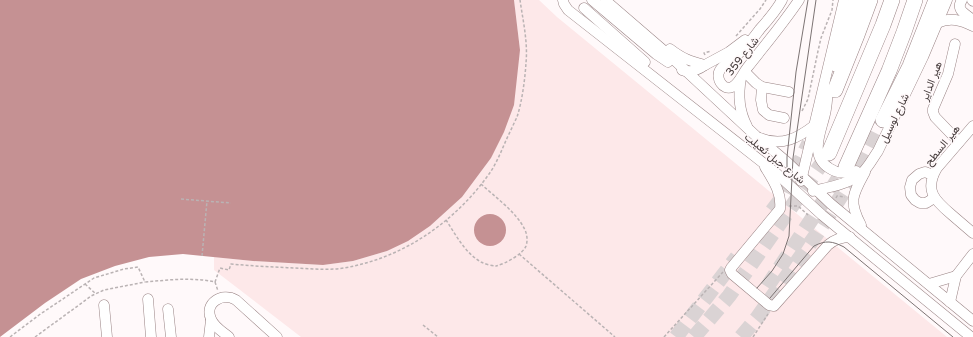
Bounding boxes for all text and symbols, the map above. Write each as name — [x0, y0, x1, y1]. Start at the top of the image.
street label: شارع 359 — [723, 34, 763, 79]
street label: هير الداير — [918, 59, 945, 104]
street label: شارع لوسيل — [877, 91, 913, 146]
street label: هير السطح — [922, 122, 964, 169]
street label: شارع جبل ثعيلب — [741, 130, 808, 188]

